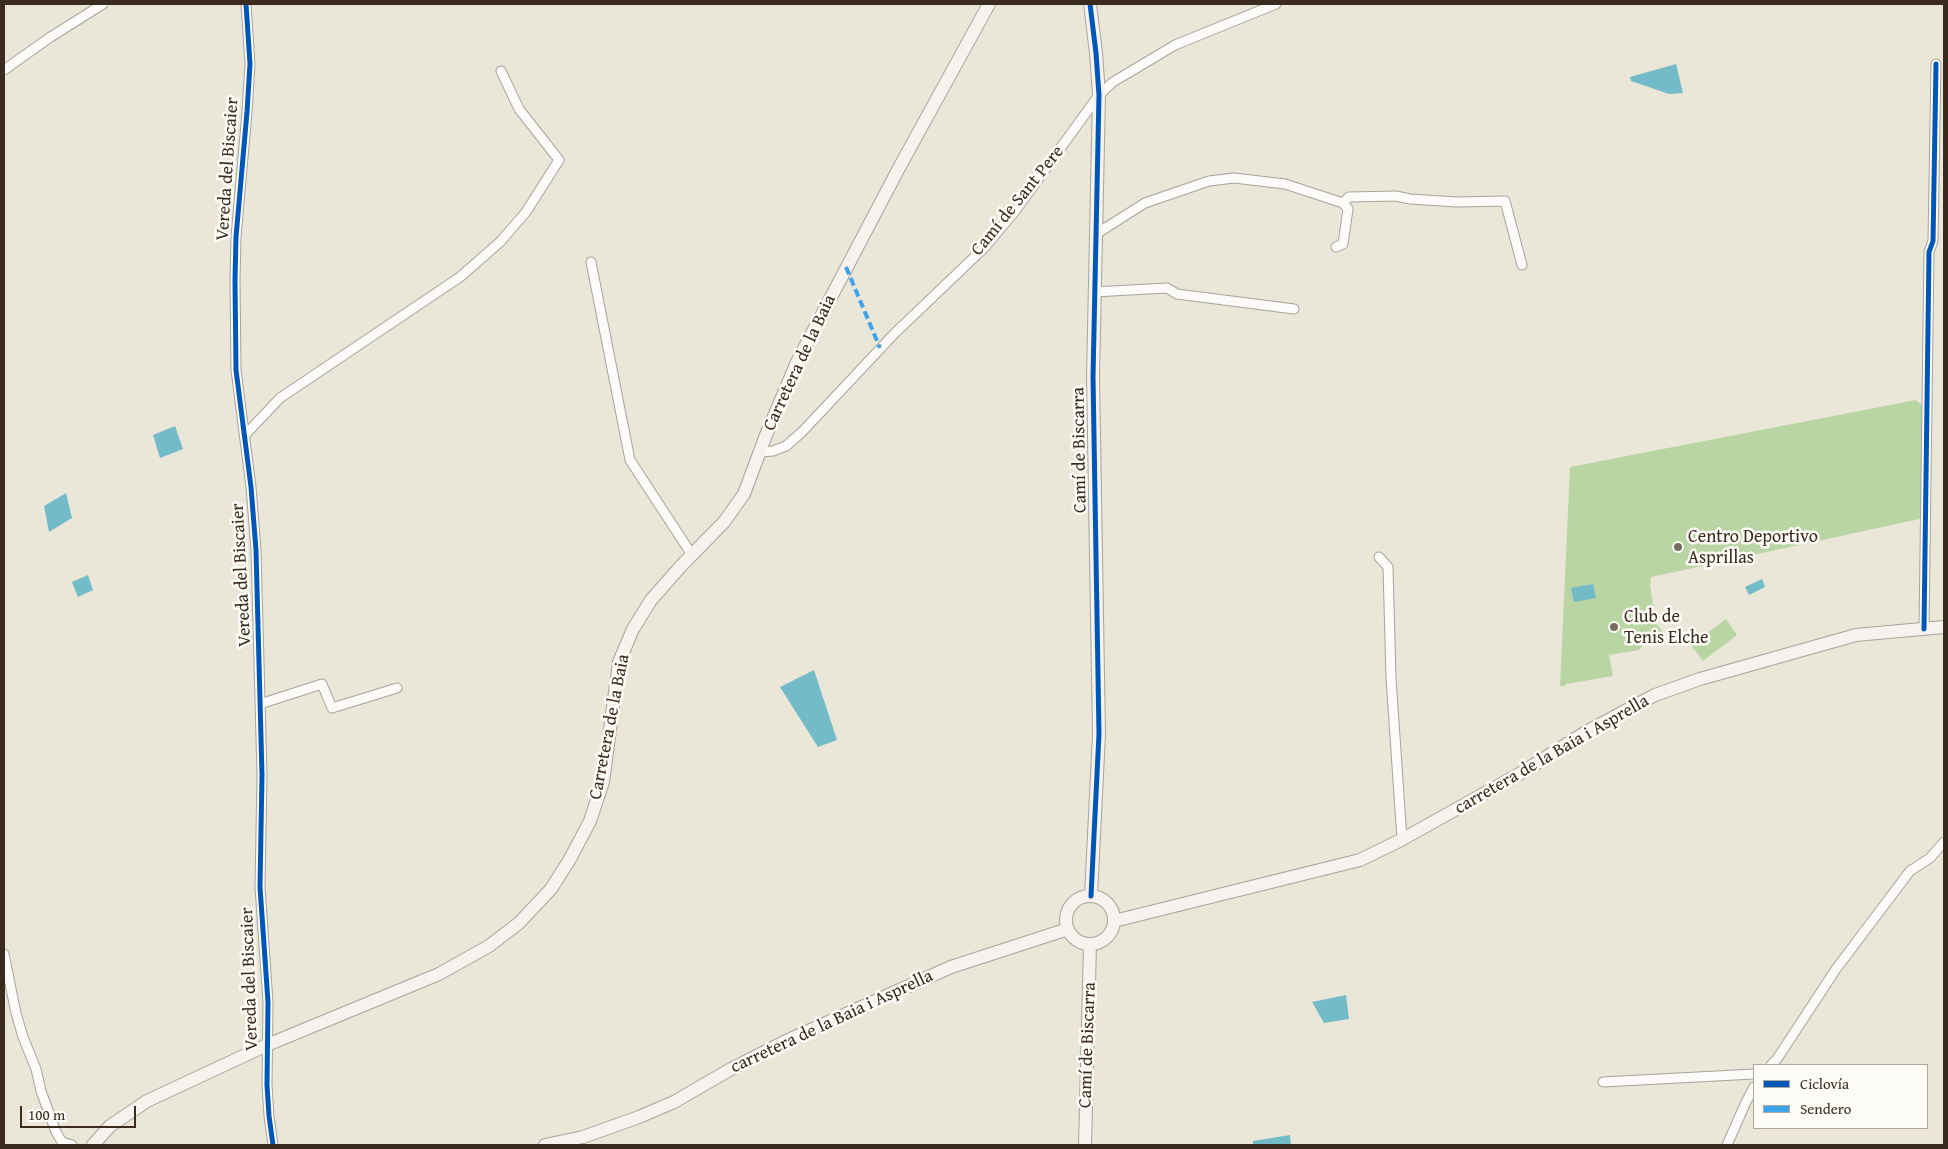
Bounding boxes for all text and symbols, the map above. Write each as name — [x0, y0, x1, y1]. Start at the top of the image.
street label: Vereda del Biscaier — [212, 97, 244, 241]
street label: Camí de Sant Pere — [967, 142, 1069, 260]
street label: Carretera de la Baia — [759, 292, 841, 434]
street label: Camí de Biscarra — [1068, 387, 1092, 513]
street label: Vereda del Biscaier — [227, 503, 257, 647]
place label: Centro Deportivo Asprillas — [1688, 526, 1818, 568]
marker: Centro Deportivo Asprillas — [1672, 541, 1684, 553]
place label: Club de Tenis Elche — [1624, 606, 1709, 649]
marker: Club de Tenis Elche — [1608, 621, 1620, 633]
street label: Carretera de la Baia — [585, 652, 635, 802]
street label: carretera de la Baia i Asprella — [1451, 690, 1653, 820]
street label: Vereda del Biscaier — [237, 907, 263, 1051]
street label: carretera de la Baia i Asprella — [727, 966, 937, 1078]
street label: Camí de Biscarra — [1075, 982, 1101, 1108]
legend — [1753, 1064, 1928, 1129]
text: Ciclovía — [1800, 1073, 1849, 1094]
scale bar — [22, 1096, 139, 1128]
text: Sendero — [1800, 1098, 1851, 1119]
text: 100 m — [28, 1104, 65, 1125]

